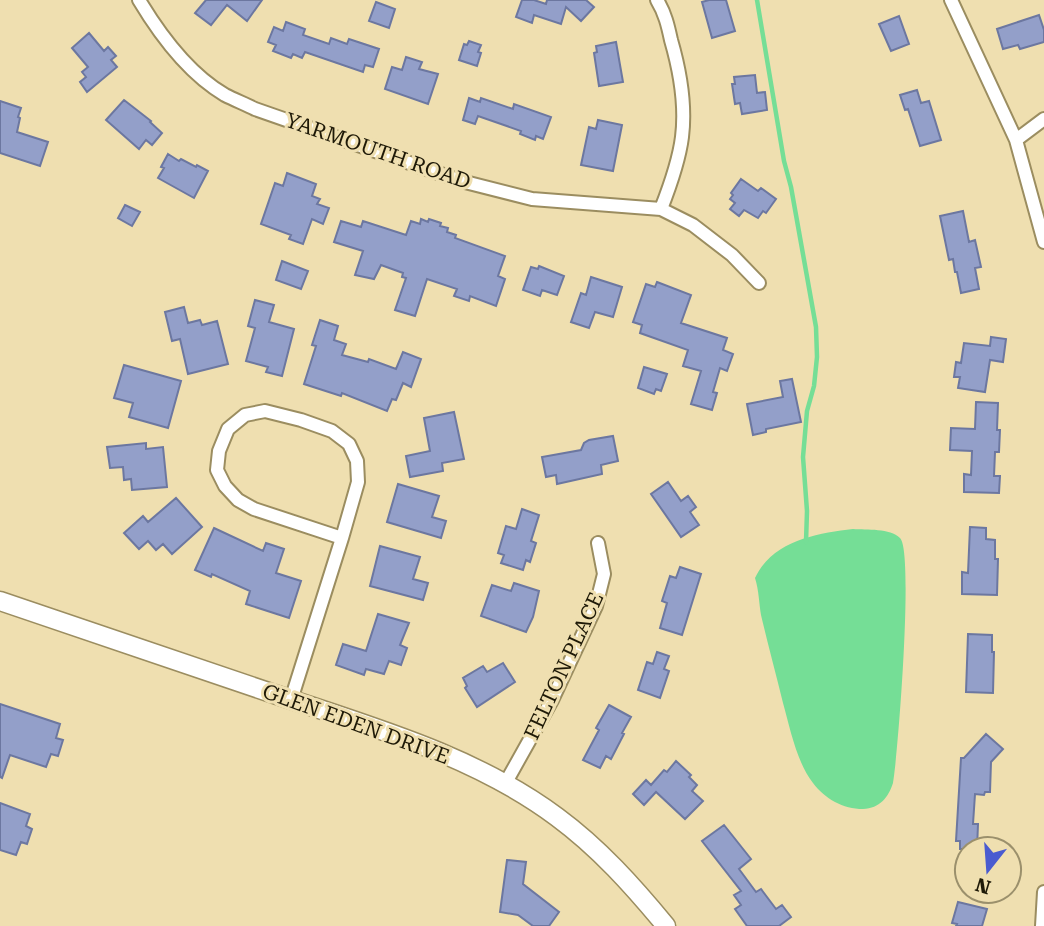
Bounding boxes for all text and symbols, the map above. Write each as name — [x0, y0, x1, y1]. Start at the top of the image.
street label: YARMOUTH ROAD — [282, 108, 474, 194]
street label: FELTON PLACE — [519, 589, 609, 743]
street label: GLEN EDEN DRIVE — [259, 679, 453, 769]
north arrow — [953, 835, 1023, 905]
text: N — [972, 873, 994, 899]

